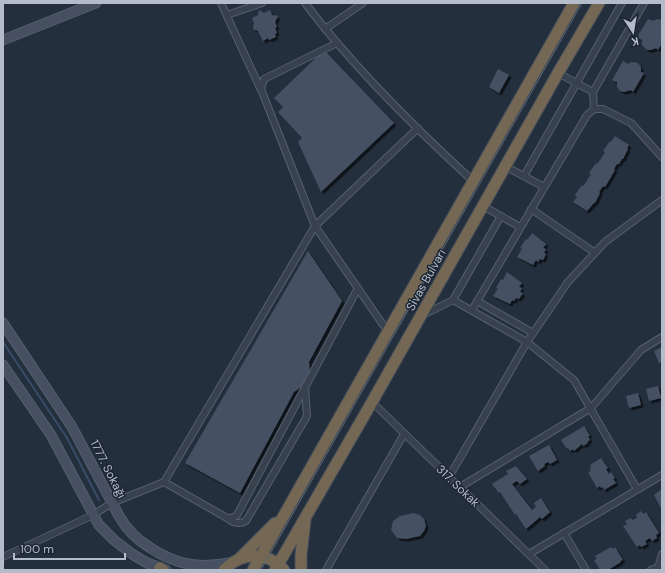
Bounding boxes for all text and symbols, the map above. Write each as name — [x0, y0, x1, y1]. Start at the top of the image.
north arrow — [613, 12, 653, 52]
text: K — [630, 34, 640, 49]
street label: Sivas Bulvarı — [403, 246, 449, 314]
street label: 1777. Sokağı — [86, 437, 130, 501]
street label: 317. Sokak — [433, 461, 483, 511]
scale bar — [14, 535, 125, 561]
text: 100 m — [20, 541, 54, 557]

